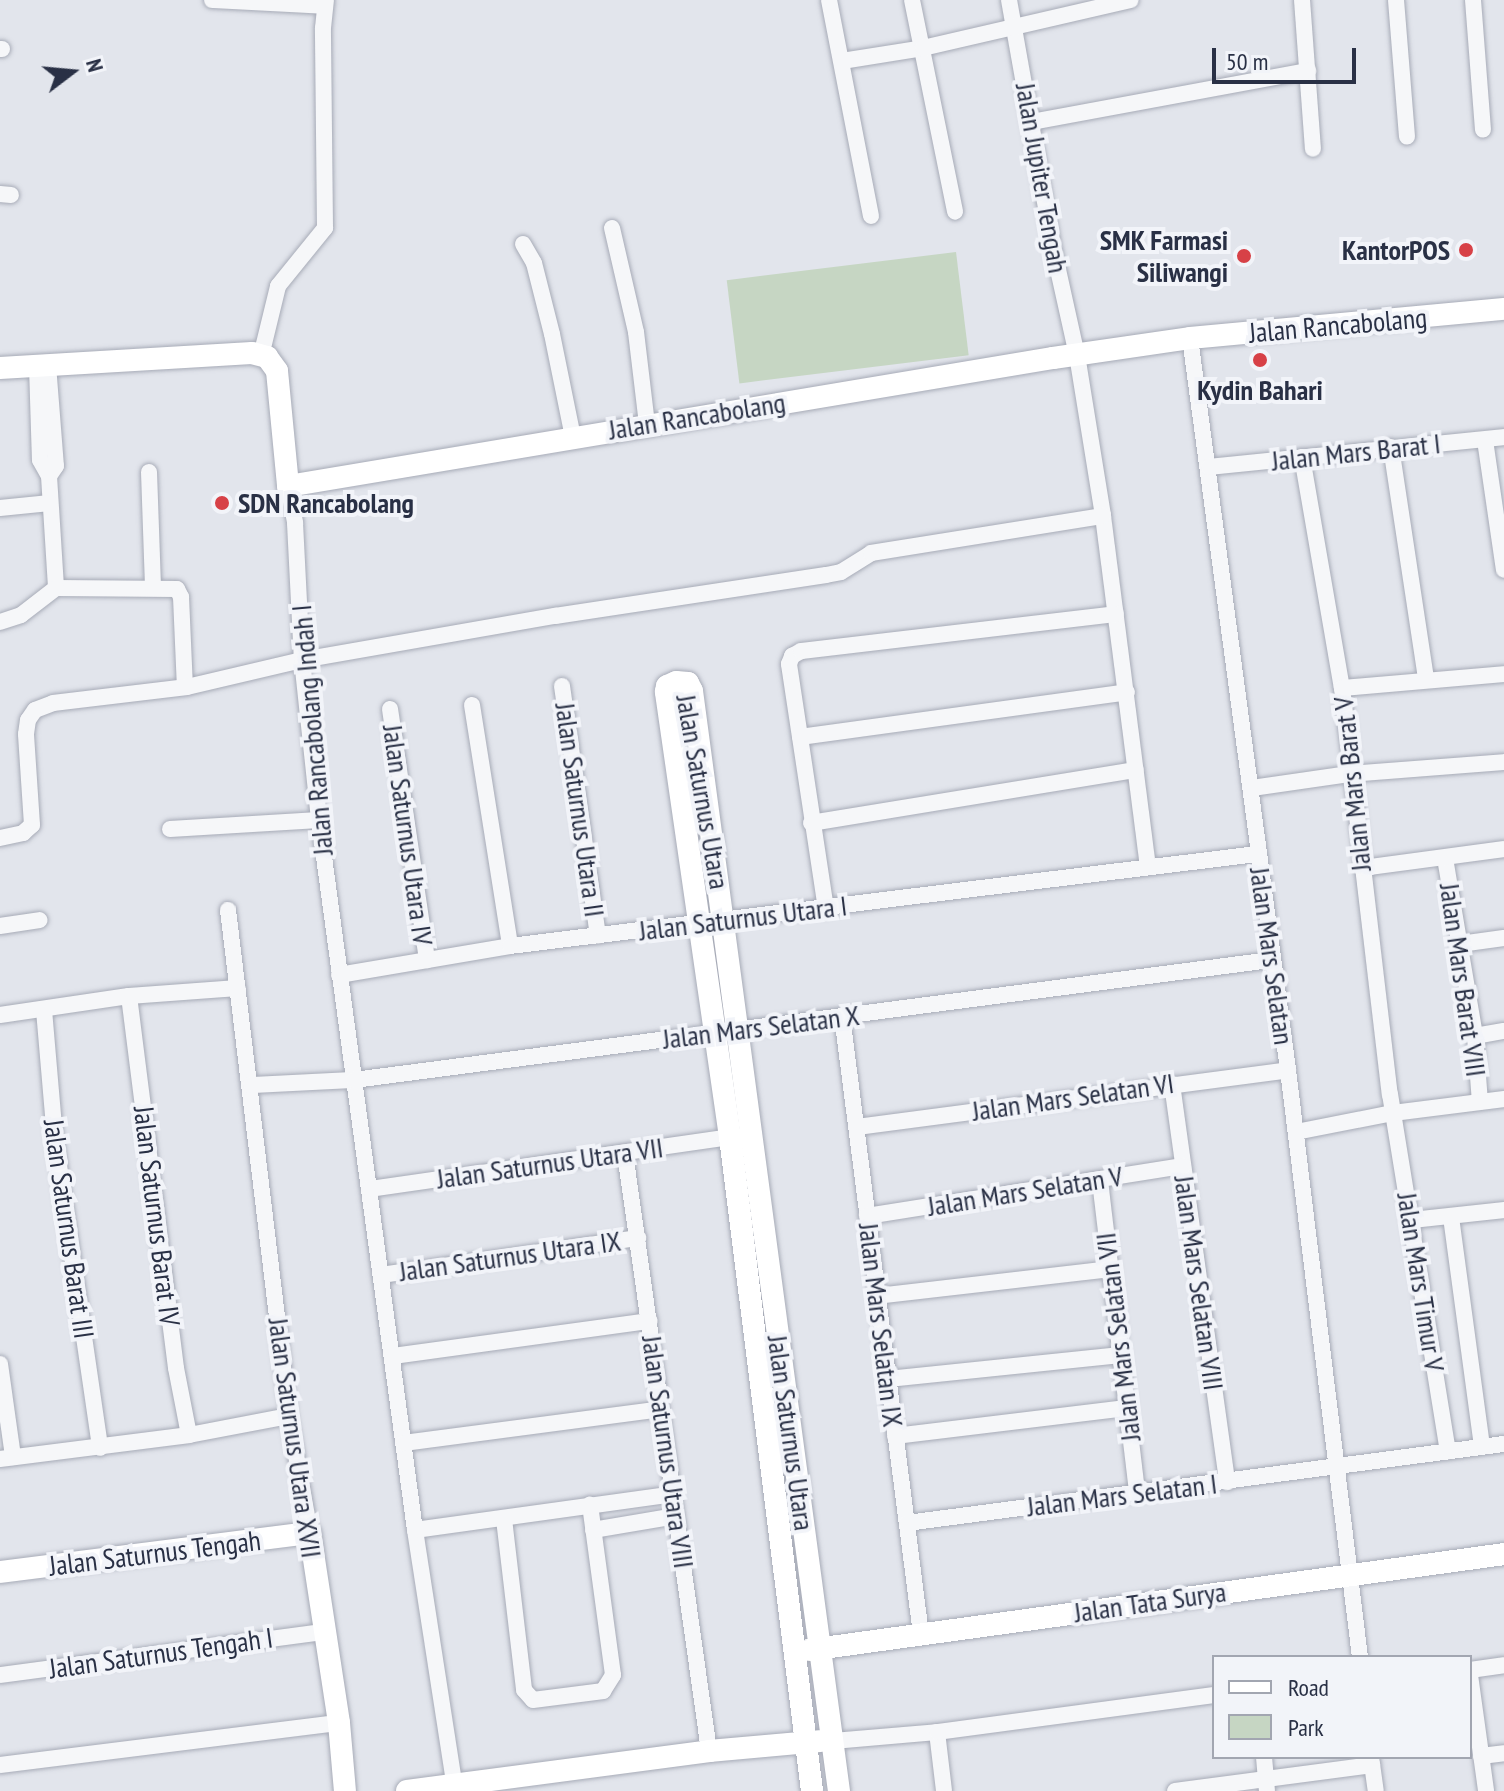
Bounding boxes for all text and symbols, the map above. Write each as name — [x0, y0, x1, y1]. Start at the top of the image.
north arrow — [32, 32, 112, 112]
scale bar — [1216, 32, 1360, 82]
text: 50 m — [1226, 46, 1268, 77]
text: N — [80, 56, 110, 75]
street label: Jalan Jupiter Tengah — [1009, 80, 1075, 276]
place label: SMK Farmasi Siliwangi — [1099, 223, 1228, 289]
place label: KantorPOS — [1342, 233, 1450, 267]
marker: KantorPOS — [1457, 241, 1475, 259]
marker: SMK Farmasi Siliwangi — [1235, 247, 1253, 265]
street label: Jalan Rancabolang — [1248, 300, 1428, 350]
marker: Kydin Bahari — [1251, 351, 1269, 369]
place label: Kydin Bahari — [1197, 373, 1323, 407]
street label: Jalan Rancabolang — [606, 385, 788, 447]
street label: Jalan Mars Barat I — [1270, 426, 1442, 478]
place label: SDN Rancabolang — [238, 486, 414, 520]
marker: SDN Rancabolang — [213, 494, 231, 512]
street label: Jalan Rancabolang Indah I — [284, 603, 340, 857]
street label: Jalan Saturnus Utara — [669, 692, 737, 892]
street label: Jalan Mars Barat V — [1326, 695, 1378, 873]
street label: Jalan Saturnus Utara II — [548, 701, 612, 919]
street label: Jalan Saturnus Utara IV — [376, 723, 440, 947]
street label: Jalan Mars Selatan — [1243, 865, 1301, 1047]
street label: Jalan Mars Barat VIII — [1433, 881, 1493, 1079]
street label: Jalan Saturnus Utara I — [637, 889, 849, 947]
street label: Jalan Mars Selatan X — [660, 998, 862, 1056]
street label: Jalan Mars Selatan VI — [970, 1066, 1176, 1128]
street label: Jalan Saturnus Barat IV — [127, 1104, 187, 1328]
street label: Jalan Saturnus Barat III — [37, 1117, 101, 1341]
street label: Jalan Saturnus Utara VII — [434, 1130, 666, 1196]
street label: Jalan Mars Selatan V — [925, 1159, 1125, 1223]
street label: Jalan Mars Selatan VIII — [1167, 1173, 1231, 1393]
street label: Jalan Mars Timur V — [1390, 1190, 1452, 1374]
street label: Jalan Mars Selatan IX — [852, 1221, 910, 1429]
street label: Jalan Saturnus Utara IX — [397, 1224, 623, 1288]
street label: Jalan Mars Selatan VII — [1089, 1231, 1147, 1443]
street label: Jalan Saturnus Utara XVII — [261, 1316, 329, 1560]
street label: Jalan Saturnus Utara VIII — [635, 1333, 701, 1571]
street label: Jalan Saturnus Utara — [761, 1333, 821, 1533]
street label: Jalan Mars Selatan I — [1025, 1467, 1219, 1523]
street label: Jalan Saturnus Tengah — [47, 1523, 263, 1583]
street label: Jalan Tata Surya — [1072, 1575, 1228, 1629]
street label: Jalan Saturnus Tengah I — [47, 1621, 275, 1685]
legend — [1212, 1655, 1472, 1759]
text: Road — [1288, 1672, 1329, 1703]
text: Park — [1288, 1712, 1324, 1743]

